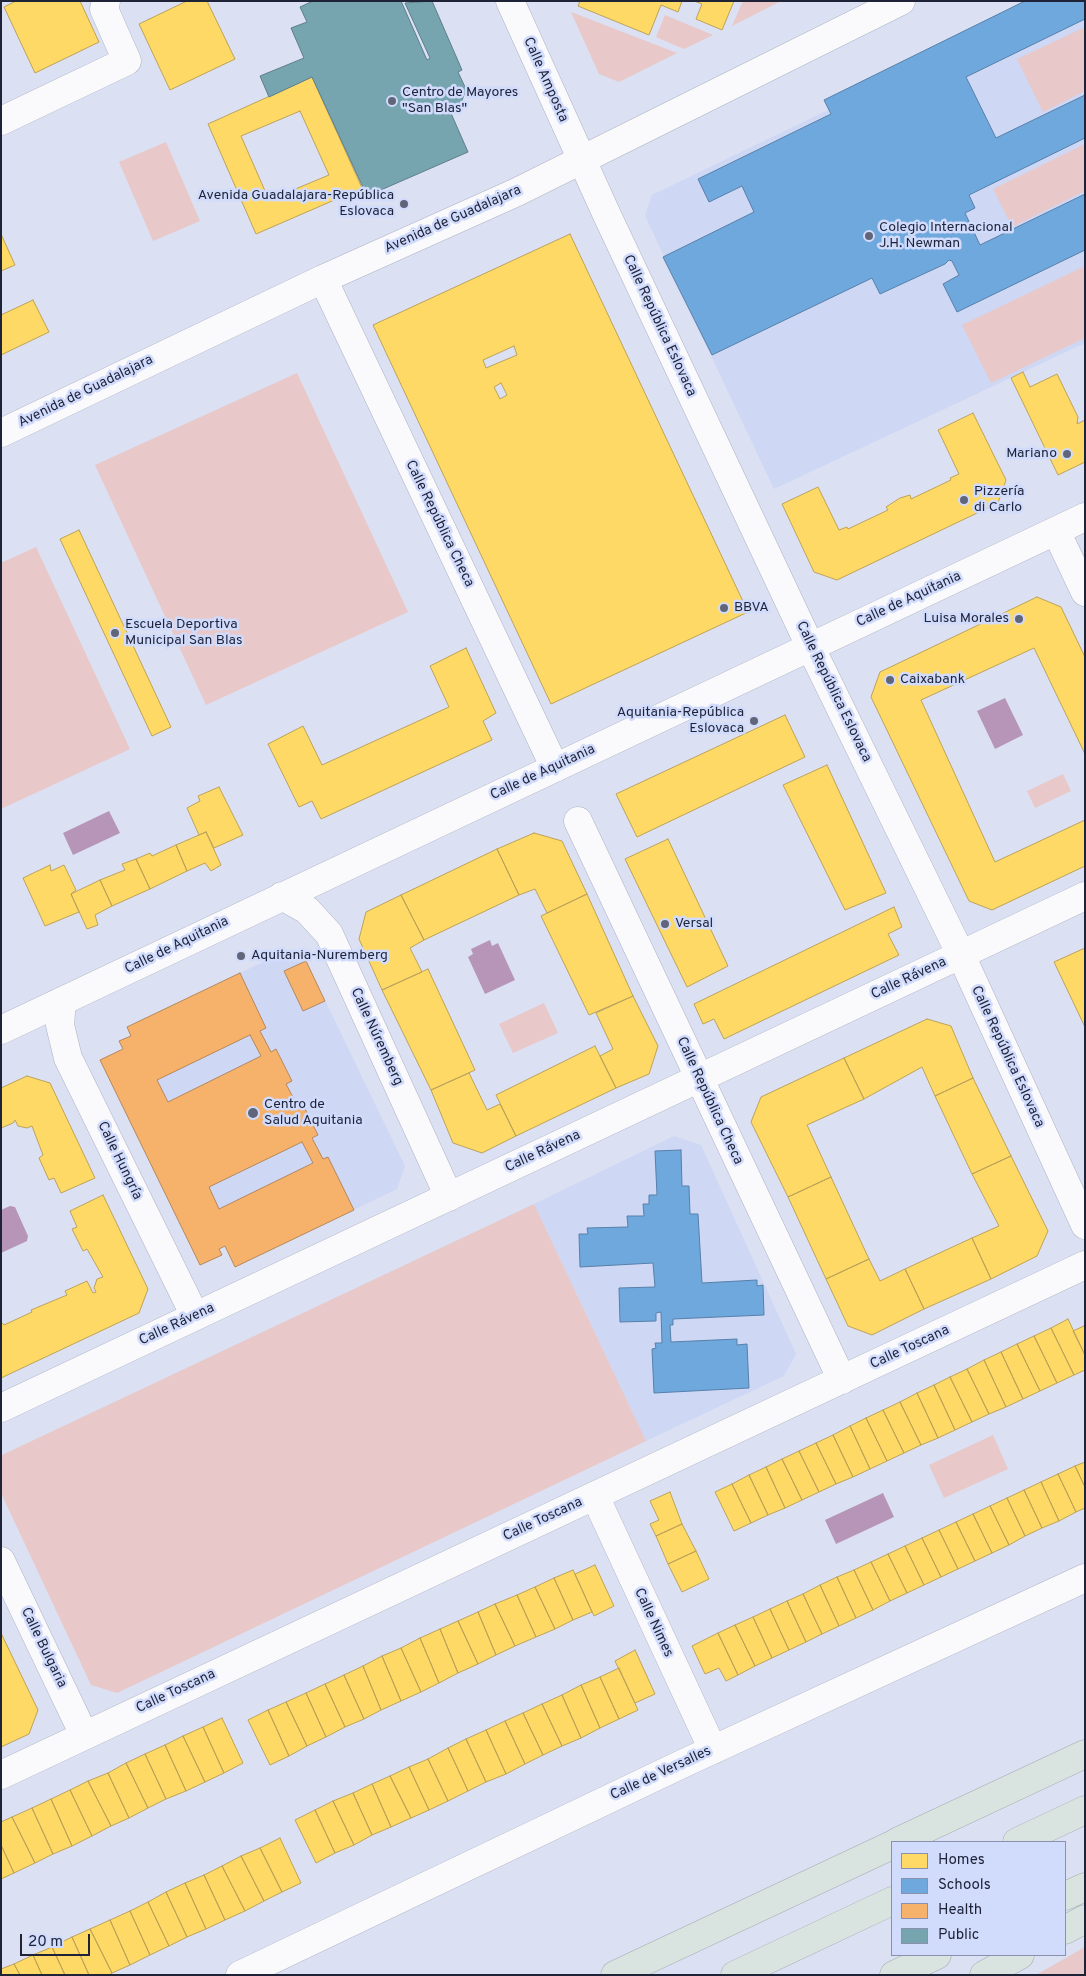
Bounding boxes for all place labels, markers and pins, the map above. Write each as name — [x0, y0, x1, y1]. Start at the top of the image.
place label: Centro de Mayores "San Blas" — [402, 85, 518, 118]
marker: Centro de Mayores "San Blas" — [386, 95, 398, 107]
place label: Avenida Guadalajara-República Eslovaca — [198, 188, 394, 220]
marker: Avenida Guadalajara-República Eslovaca — [398, 198, 410, 210]
place label: Colegio Internacional J.H. Newman — [879, 220, 1013, 252]
marker: Colegio Internacional J.H. Newman — [863, 230, 875, 242]
place label: Mariano — [1006, 446, 1057, 462]
marker: Mariano — [1061, 448, 1073, 460]
place label: Pizzería di Carlo — [974, 484, 1024, 516]
marker: Pizzería di Carlo — [958, 494, 970, 506]
place label: BBVA — [734, 600, 769, 616]
marker: BBVA — [718, 602, 730, 614]
place label: Luisa Morales — [923, 611, 1009, 627]
marker: Luisa Morales — [1013, 613, 1025, 625]
place label: Escuela Deportiva Municipal San Blas — [125, 617, 243, 650]
marker: Escuela Deportiva Municipal San Blas — [109, 627, 121, 639]
place label: Caixabank — [900, 672, 965, 688]
marker: Caixabank — [884, 674, 896, 686]
place label: Aquitania-República Eslovaca — [617, 705, 744, 738]
marker: Aquitania-República Eslovaca — [748, 715, 760, 727]
place label: Versal — [675, 916, 713, 932]
marker: Versal — [659, 918, 671, 930]
place label: Aquitania-Nuremberg — [251, 948, 388, 964]
marker: Aquitania-Nuremberg — [235, 950, 247, 962]
place label: Centro de Salud Aquitania — [264, 1097, 363, 1130]
marker: Centro de Salud Aquitania — [246, 1106, 260, 1120]

